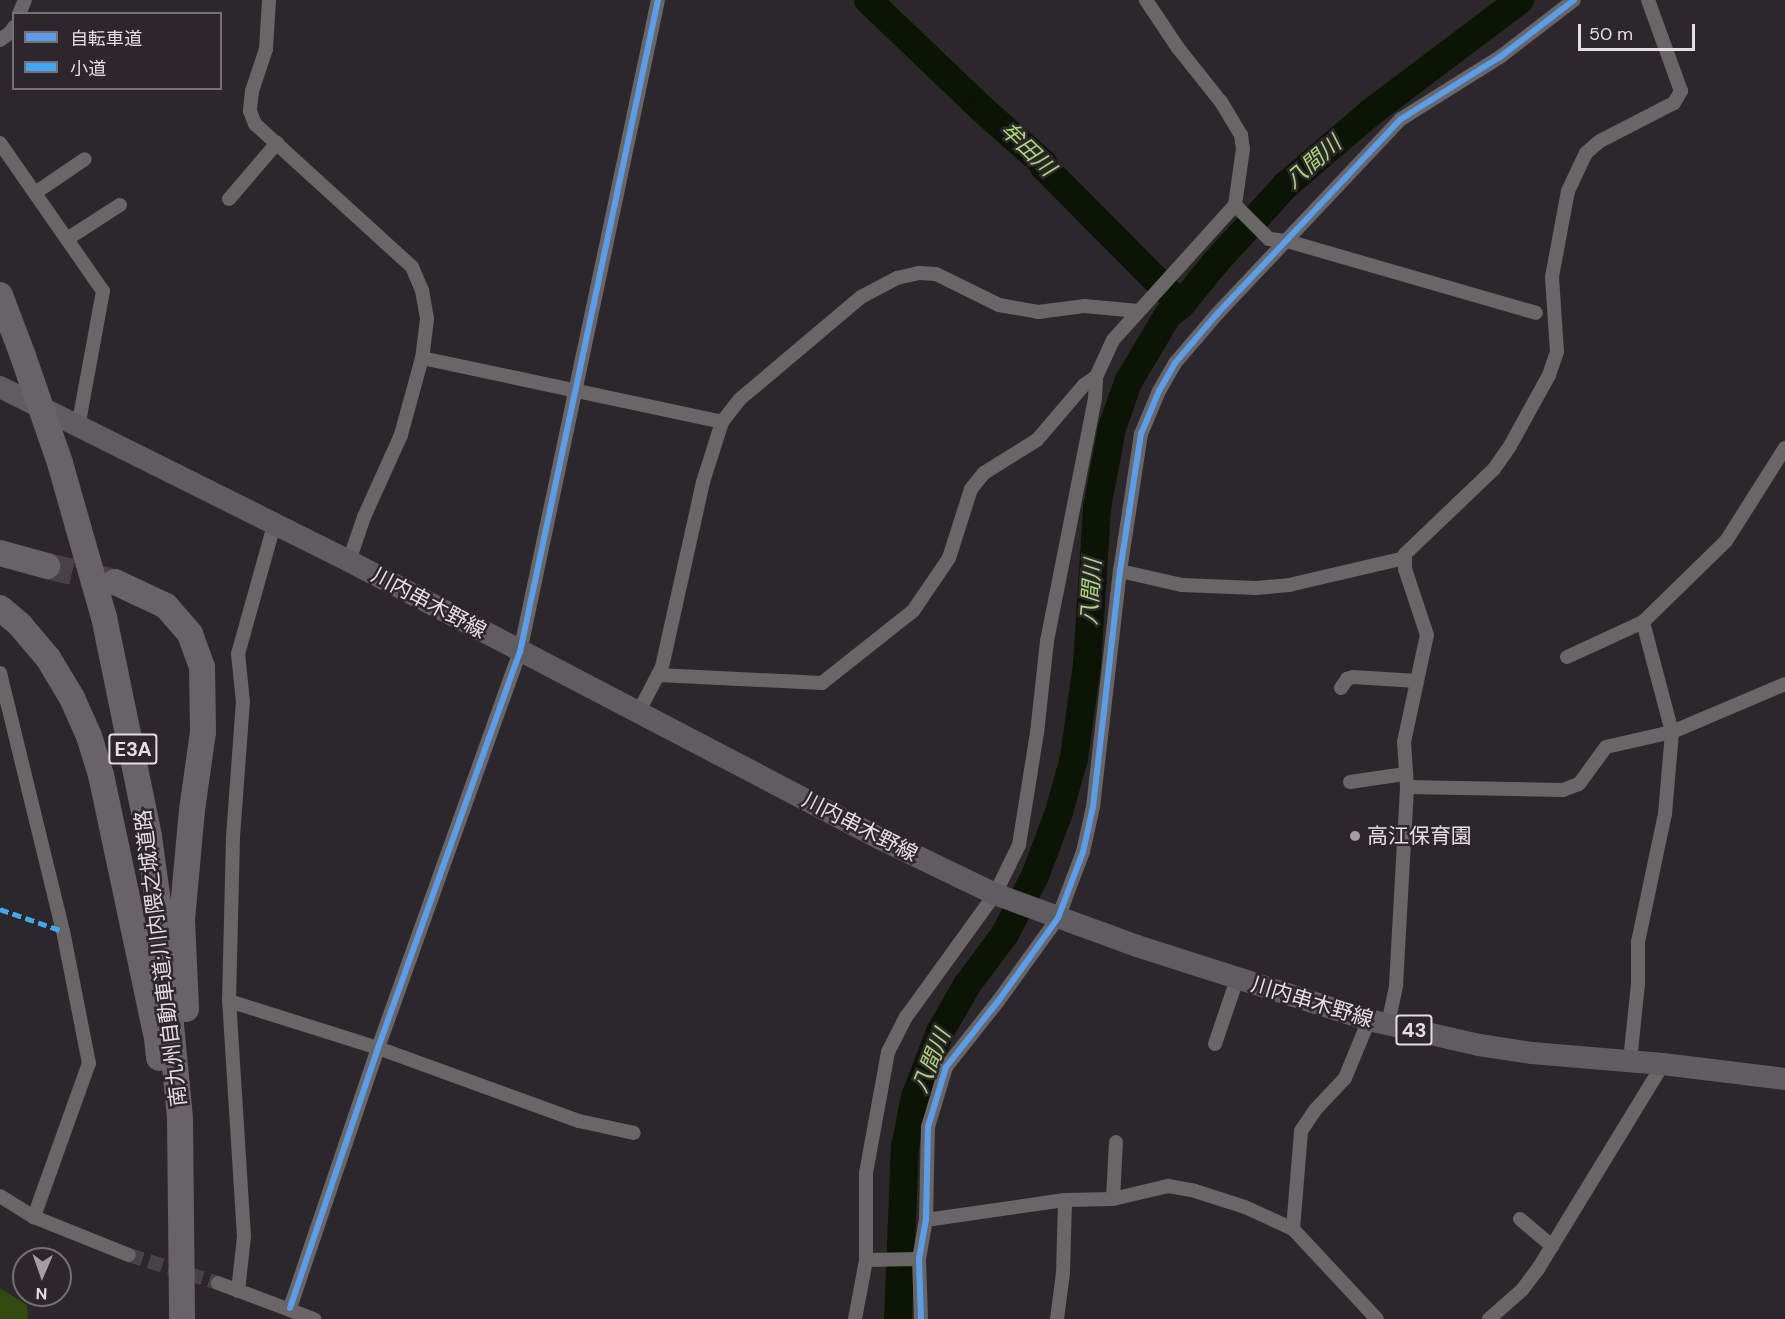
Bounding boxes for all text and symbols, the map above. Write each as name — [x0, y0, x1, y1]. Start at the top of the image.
legend — [12, 12, 222, 90]
scale bar — [1581, 12, 1698, 50]
text: 50 m — [1589, 22, 1633, 46]
text: 自転車道 — [70, 27, 142, 51]
text: 小道 — [70, 57, 106, 81]
water label: 牟田川 — [995, 117, 1061, 181]
water label: 八間川 — [1279, 130, 1347, 194]
water label: 八間川 — [1076, 558, 1106, 626]
street label: 川内串木野線 — [367, 562, 491, 644]
road number: E3A — [108, 732, 158, 766]
street label: 川内串木野線 — [798, 787, 922, 867]
street label: 南九州自動車道;川内隈之城道路 — [130, 808, 192, 1108]
place label: 高江保育園 — [1367, 823, 1472, 849]
marker: 高江保育園 — [1348, 829, 1362, 843]
street label: 川内串木野線 — [1248, 972, 1376, 1032]
road number: 43 — [1394, 1013, 1434, 1047]
water label: 八間川 — [906, 1025, 956, 1097]
north arrow — [12, 1247, 72, 1307]
text: N — [35, 1283, 48, 1304]

